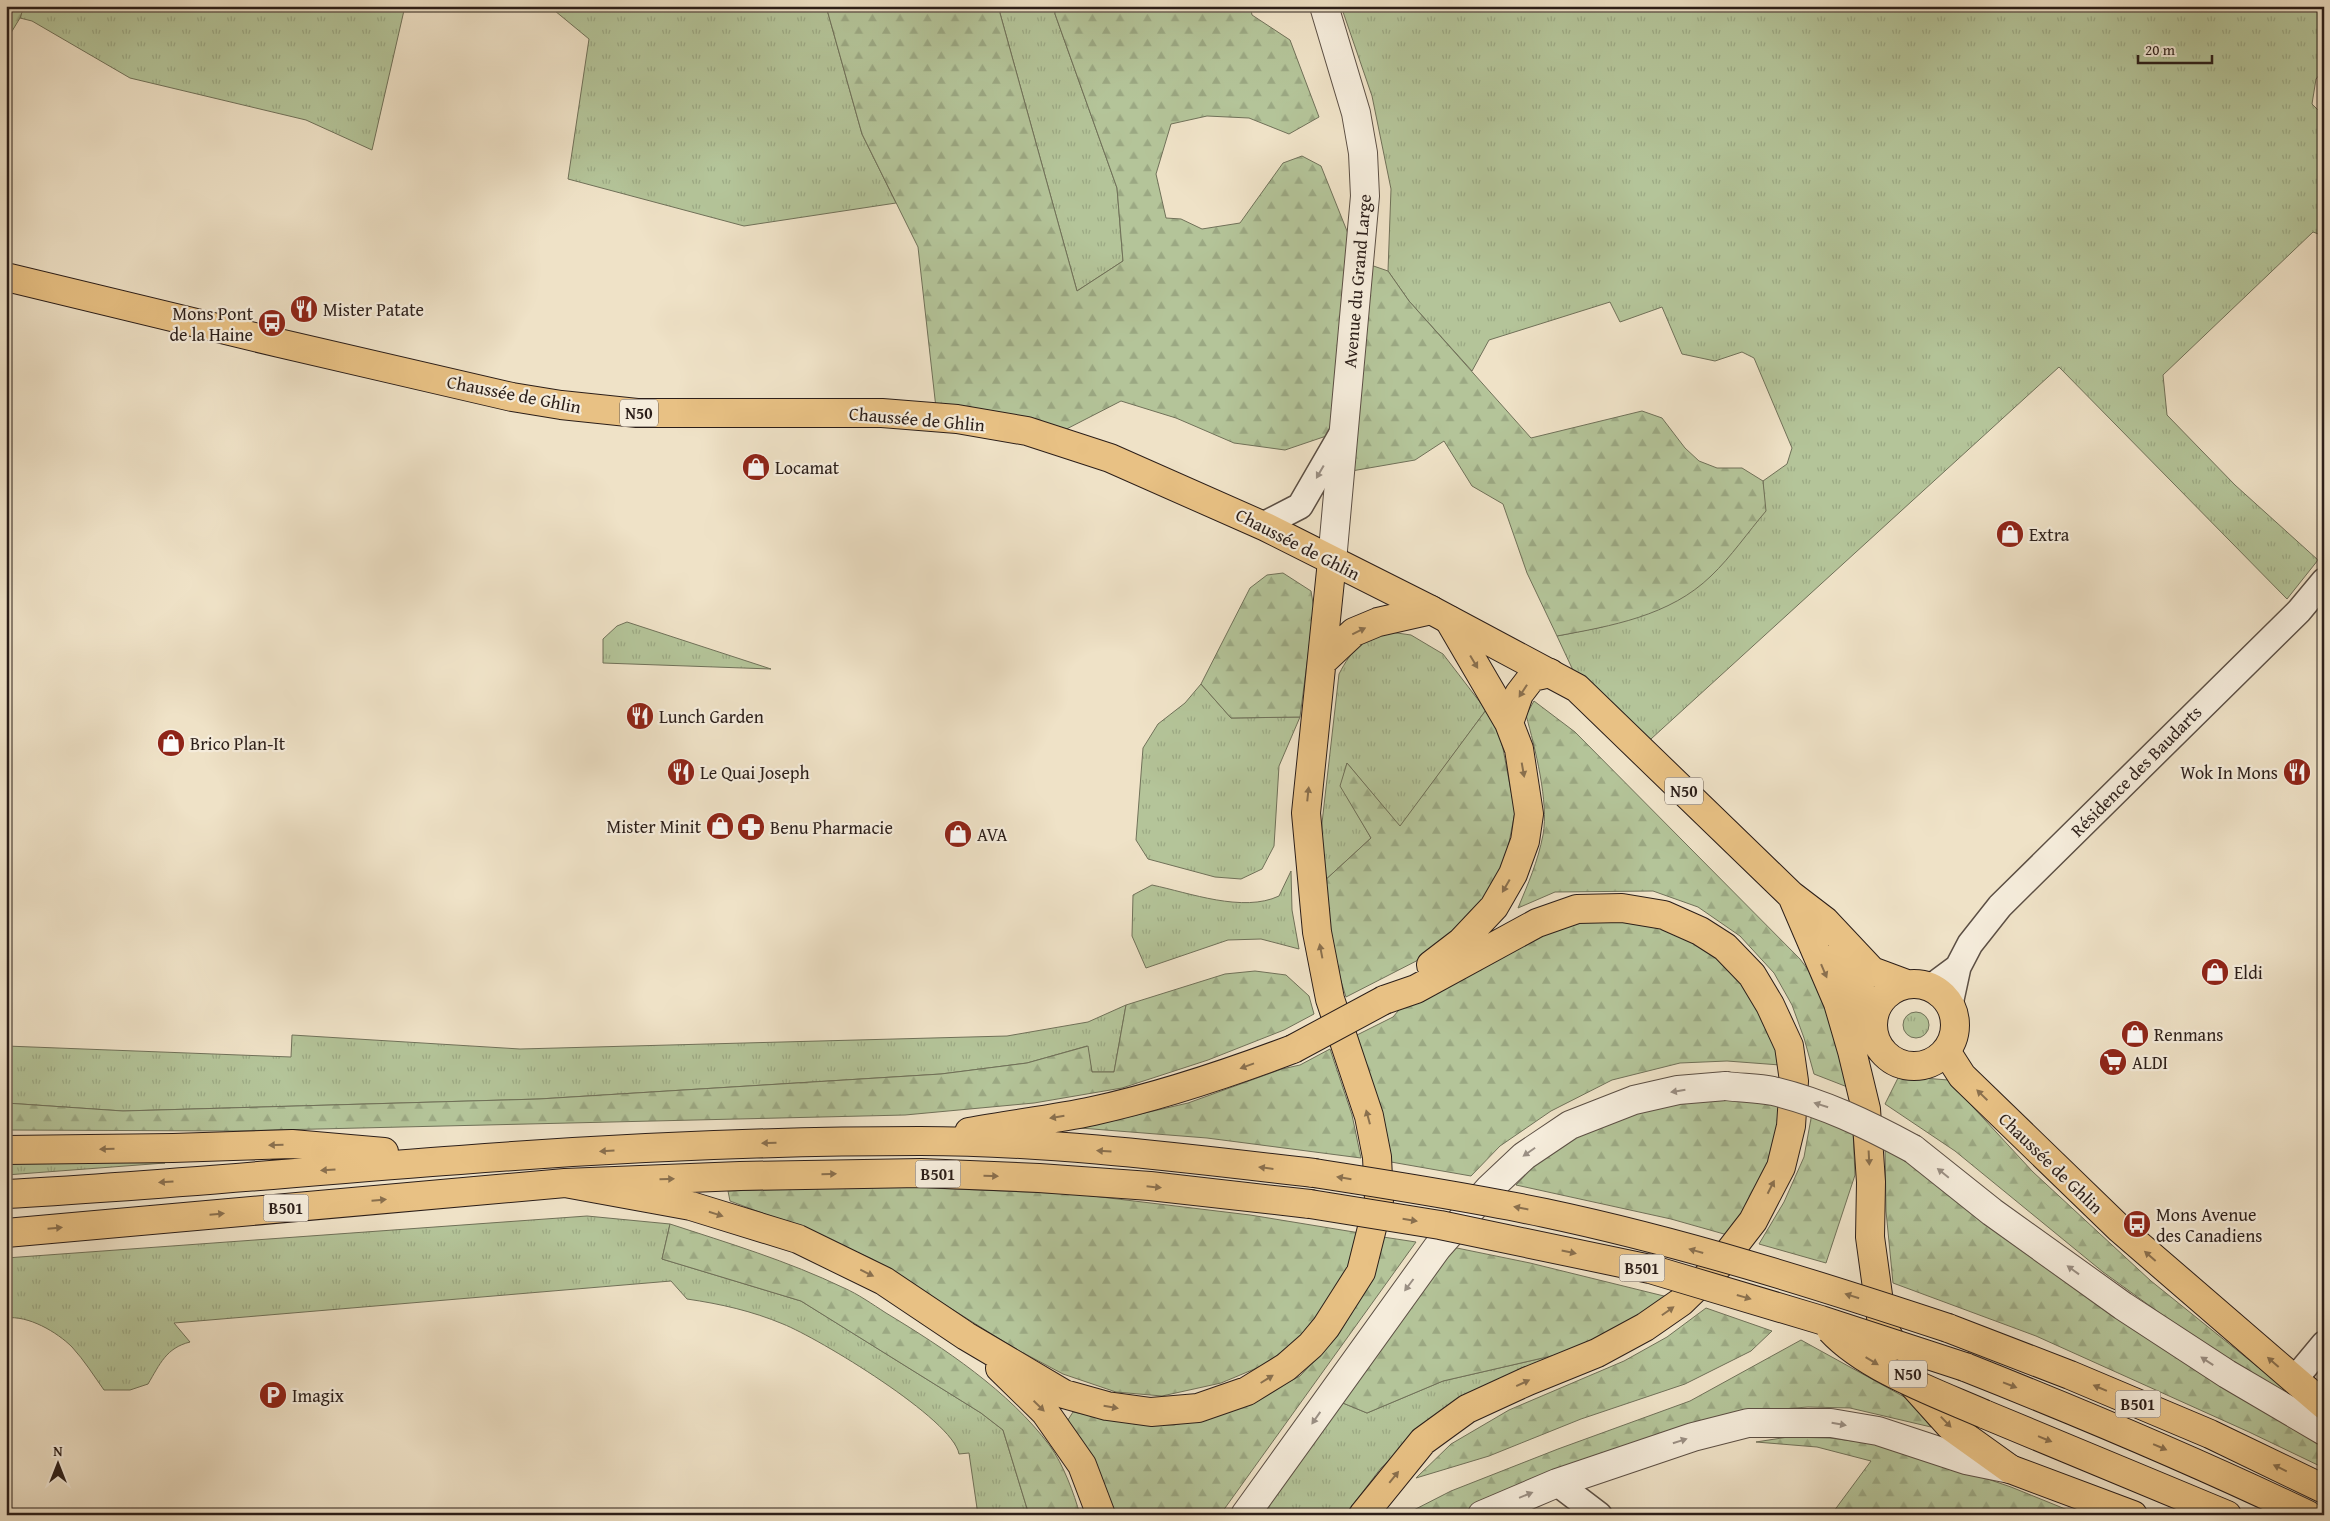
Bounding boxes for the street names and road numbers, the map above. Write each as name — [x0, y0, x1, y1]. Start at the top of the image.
street label: Avenue du Grand Large — [1336, 193, 1378, 369]
street label: Chaussée de Ghlin — [445, 368, 583, 420]
road number: N50 — [620, 399, 658, 426]
street label: Chaussée de Ghlin — [848, 400, 986, 438]
street label: Chaussée de Ghlin — [1231, 501, 1365, 587]
street label: Résidence des Baudarts — [2064, 699, 2208, 843]
road number: N50 — [1665, 778, 1703, 804]
street label: Chaussée de Ghlin — [1993, 1106, 2109, 1220]
road number: B501 — [916, 1160, 960, 1188]
road number: B501 — [264, 1194, 308, 1222]
road number: B501 — [1620, 1254, 1664, 1282]
road number: N50 — [1889, 1360, 1927, 1388]
road number: B501 — [2116, 1390, 2160, 1418]

